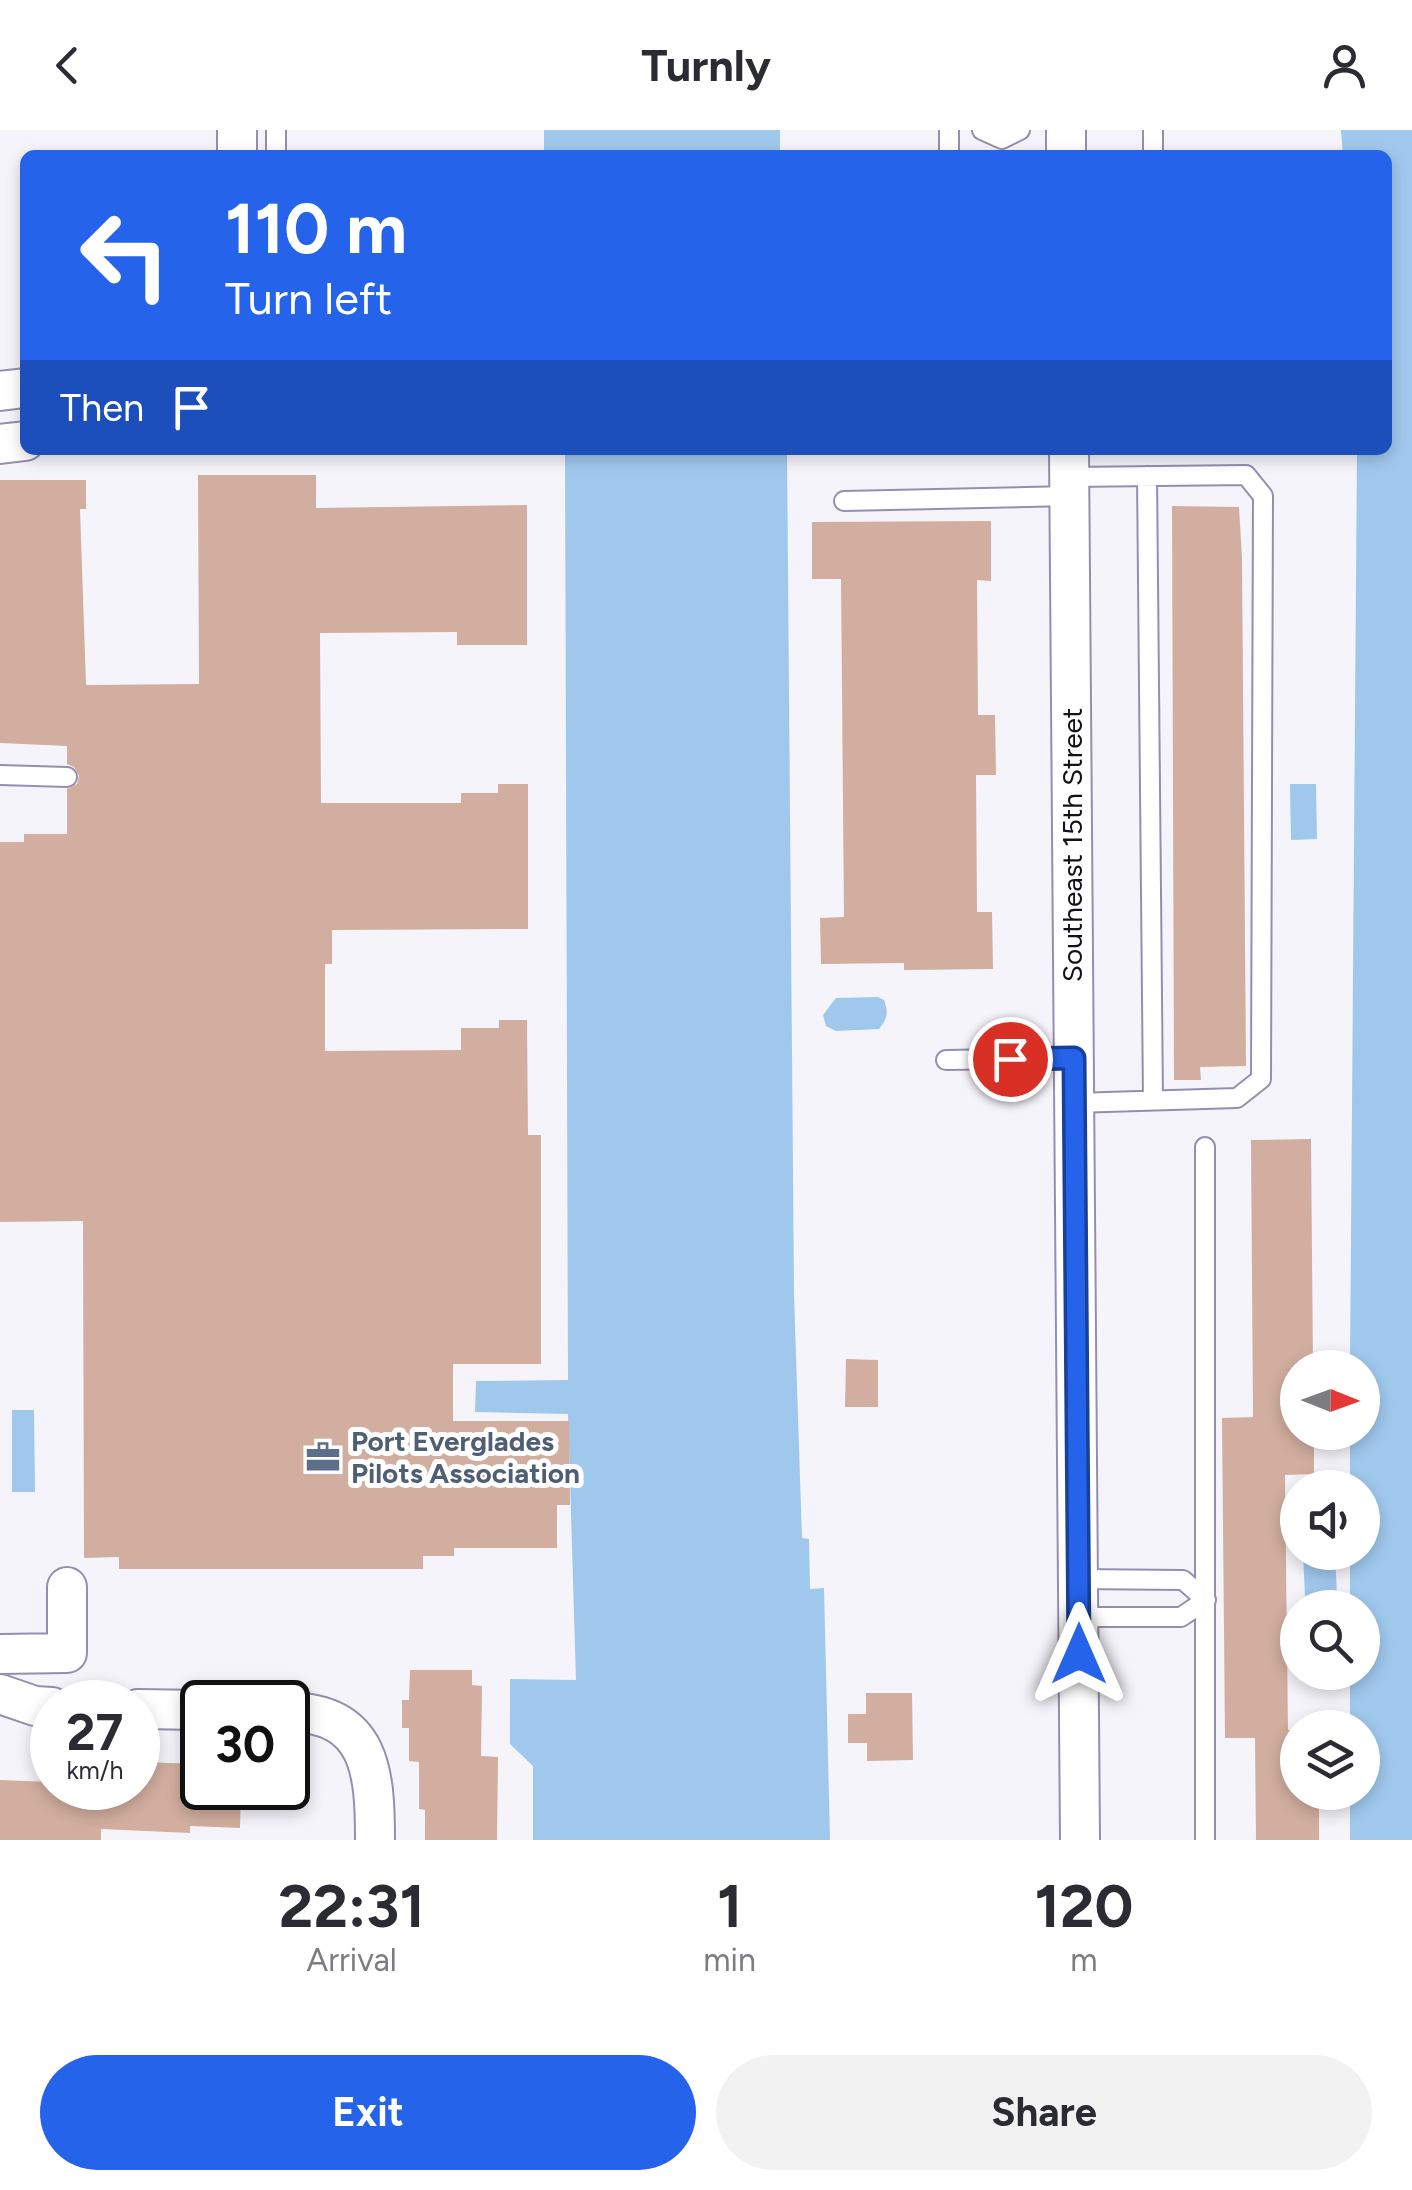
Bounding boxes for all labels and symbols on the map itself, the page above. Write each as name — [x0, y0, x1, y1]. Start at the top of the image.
street label: Southeast 15th Street — [1055, 708, 1089, 982]
pin — [968, 1017, 1053, 1102]
north arrow — [1280, 1350, 1380, 1450]
place label: Port Everglades Pilots Association — [351, 1424, 580, 1490]
office icon: Port Everglades Pilots Association — [304, 1438, 342, 1476]
position arrow — [1027, 1602, 1131, 1706]
speed limit sign: 30 — [180, 1680, 310, 1810]

